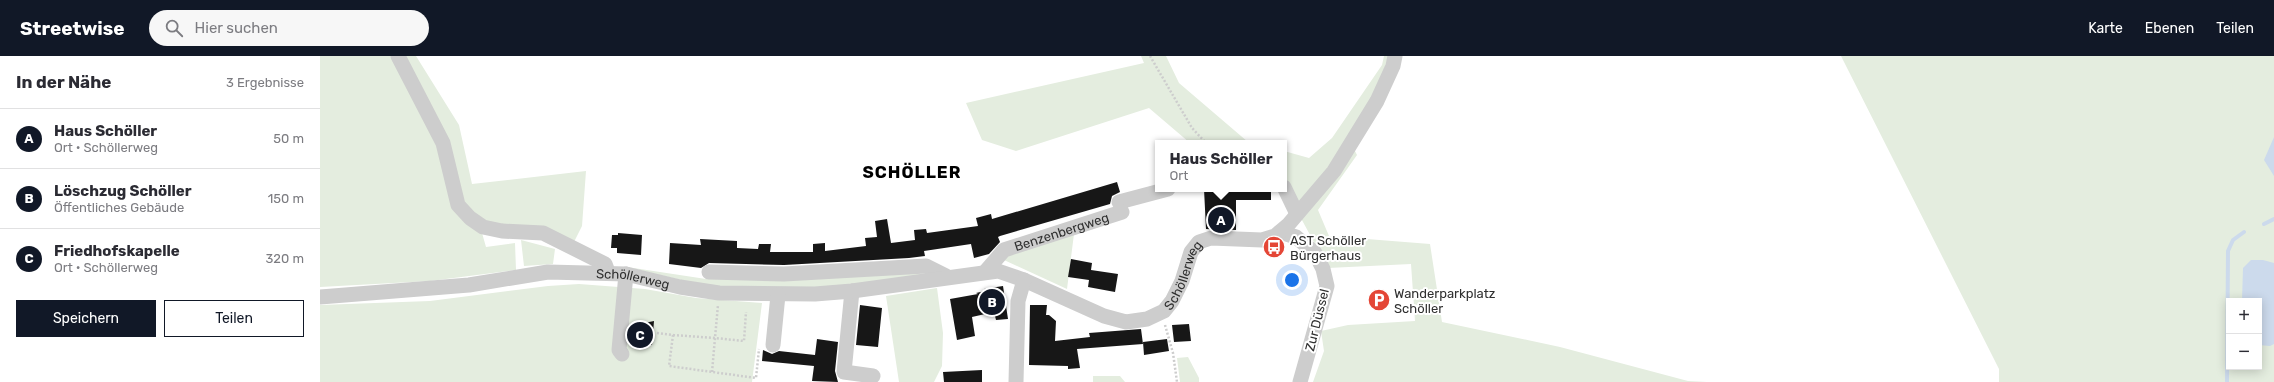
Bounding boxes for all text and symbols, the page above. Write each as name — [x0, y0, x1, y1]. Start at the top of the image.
search box — [149, 10, 429, 46]
text: Streetwise — [20, 17, 125, 40]
icon: search — [163, 17, 185, 39]
text: Hier suchen — [195, 19, 278, 37]
text: Karte — [2088, 20, 2123, 37]
text: Ebenen — [2145, 20, 2194, 37]
text: Teilen — [2216, 20, 2254, 37]
text: In der Nähe — [16, 72, 111, 92]
text: 3 Ergebnisse — [226, 75, 304, 90]
text: Haus Schöller — [54, 122, 157, 140]
text: A — [24, 131, 34, 146]
text: 50 m — [273, 131, 304, 146]
text: Ort · Schöllerweg — [54, 140, 158, 155]
popup — [1155, 140, 1287, 192]
text: Haus Schöller — [1169, 150, 1273, 168]
district label: SCHÖLLER — [863, 162, 961, 182]
text: Ort — [1169, 168, 1188, 183]
text: Löschzug Schöller — [54, 182, 192, 200]
text: B — [24, 191, 34, 206]
text: 150 m — [268, 191, 304, 206]
text: Öffentliches Gebäude — [54, 200, 184, 215]
pin: A — [1208, 205, 1234, 235]
street label: Benzenbergweg — [1012, 209, 1111, 254]
place label: AST Schöller Bürgerhaus — [1290, 233, 1366, 264]
bus stop icon: AST Schöller Bürgerhaus — [1261, 234, 1287, 260]
street label: Schöllerweg — [1160, 237, 1206, 313]
text: Friedhofskapelle — [54, 242, 180, 260]
text: C — [24, 251, 34, 266]
text: 320 m — [266, 251, 304, 266]
text: Ort · Schöllerweg — [54, 260, 158, 275]
street label: Schöllerweg — [596, 266, 671, 293]
your location — [1282, 270, 1302, 290]
place label: Wanderparkplatz Schöller — [1394, 286, 1496, 316]
pin: B — [979, 287, 1005, 317]
street label: Zur Düssel — [1302, 287, 1332, 353]
parking icon: Wanderparkplatz Schöller — [1366, 287, 1392, 313]
map controls — [2226, 298, 2262, 370]
button: + — [2226, 298, 2262, 334]
button: Speichern — [16, 300, 156, 337]
button: Teilen — [164, 300, 304, 337]
pin: C — [627, 320, 653, 350]
button: − — [2226, 334, 2262, 370]

